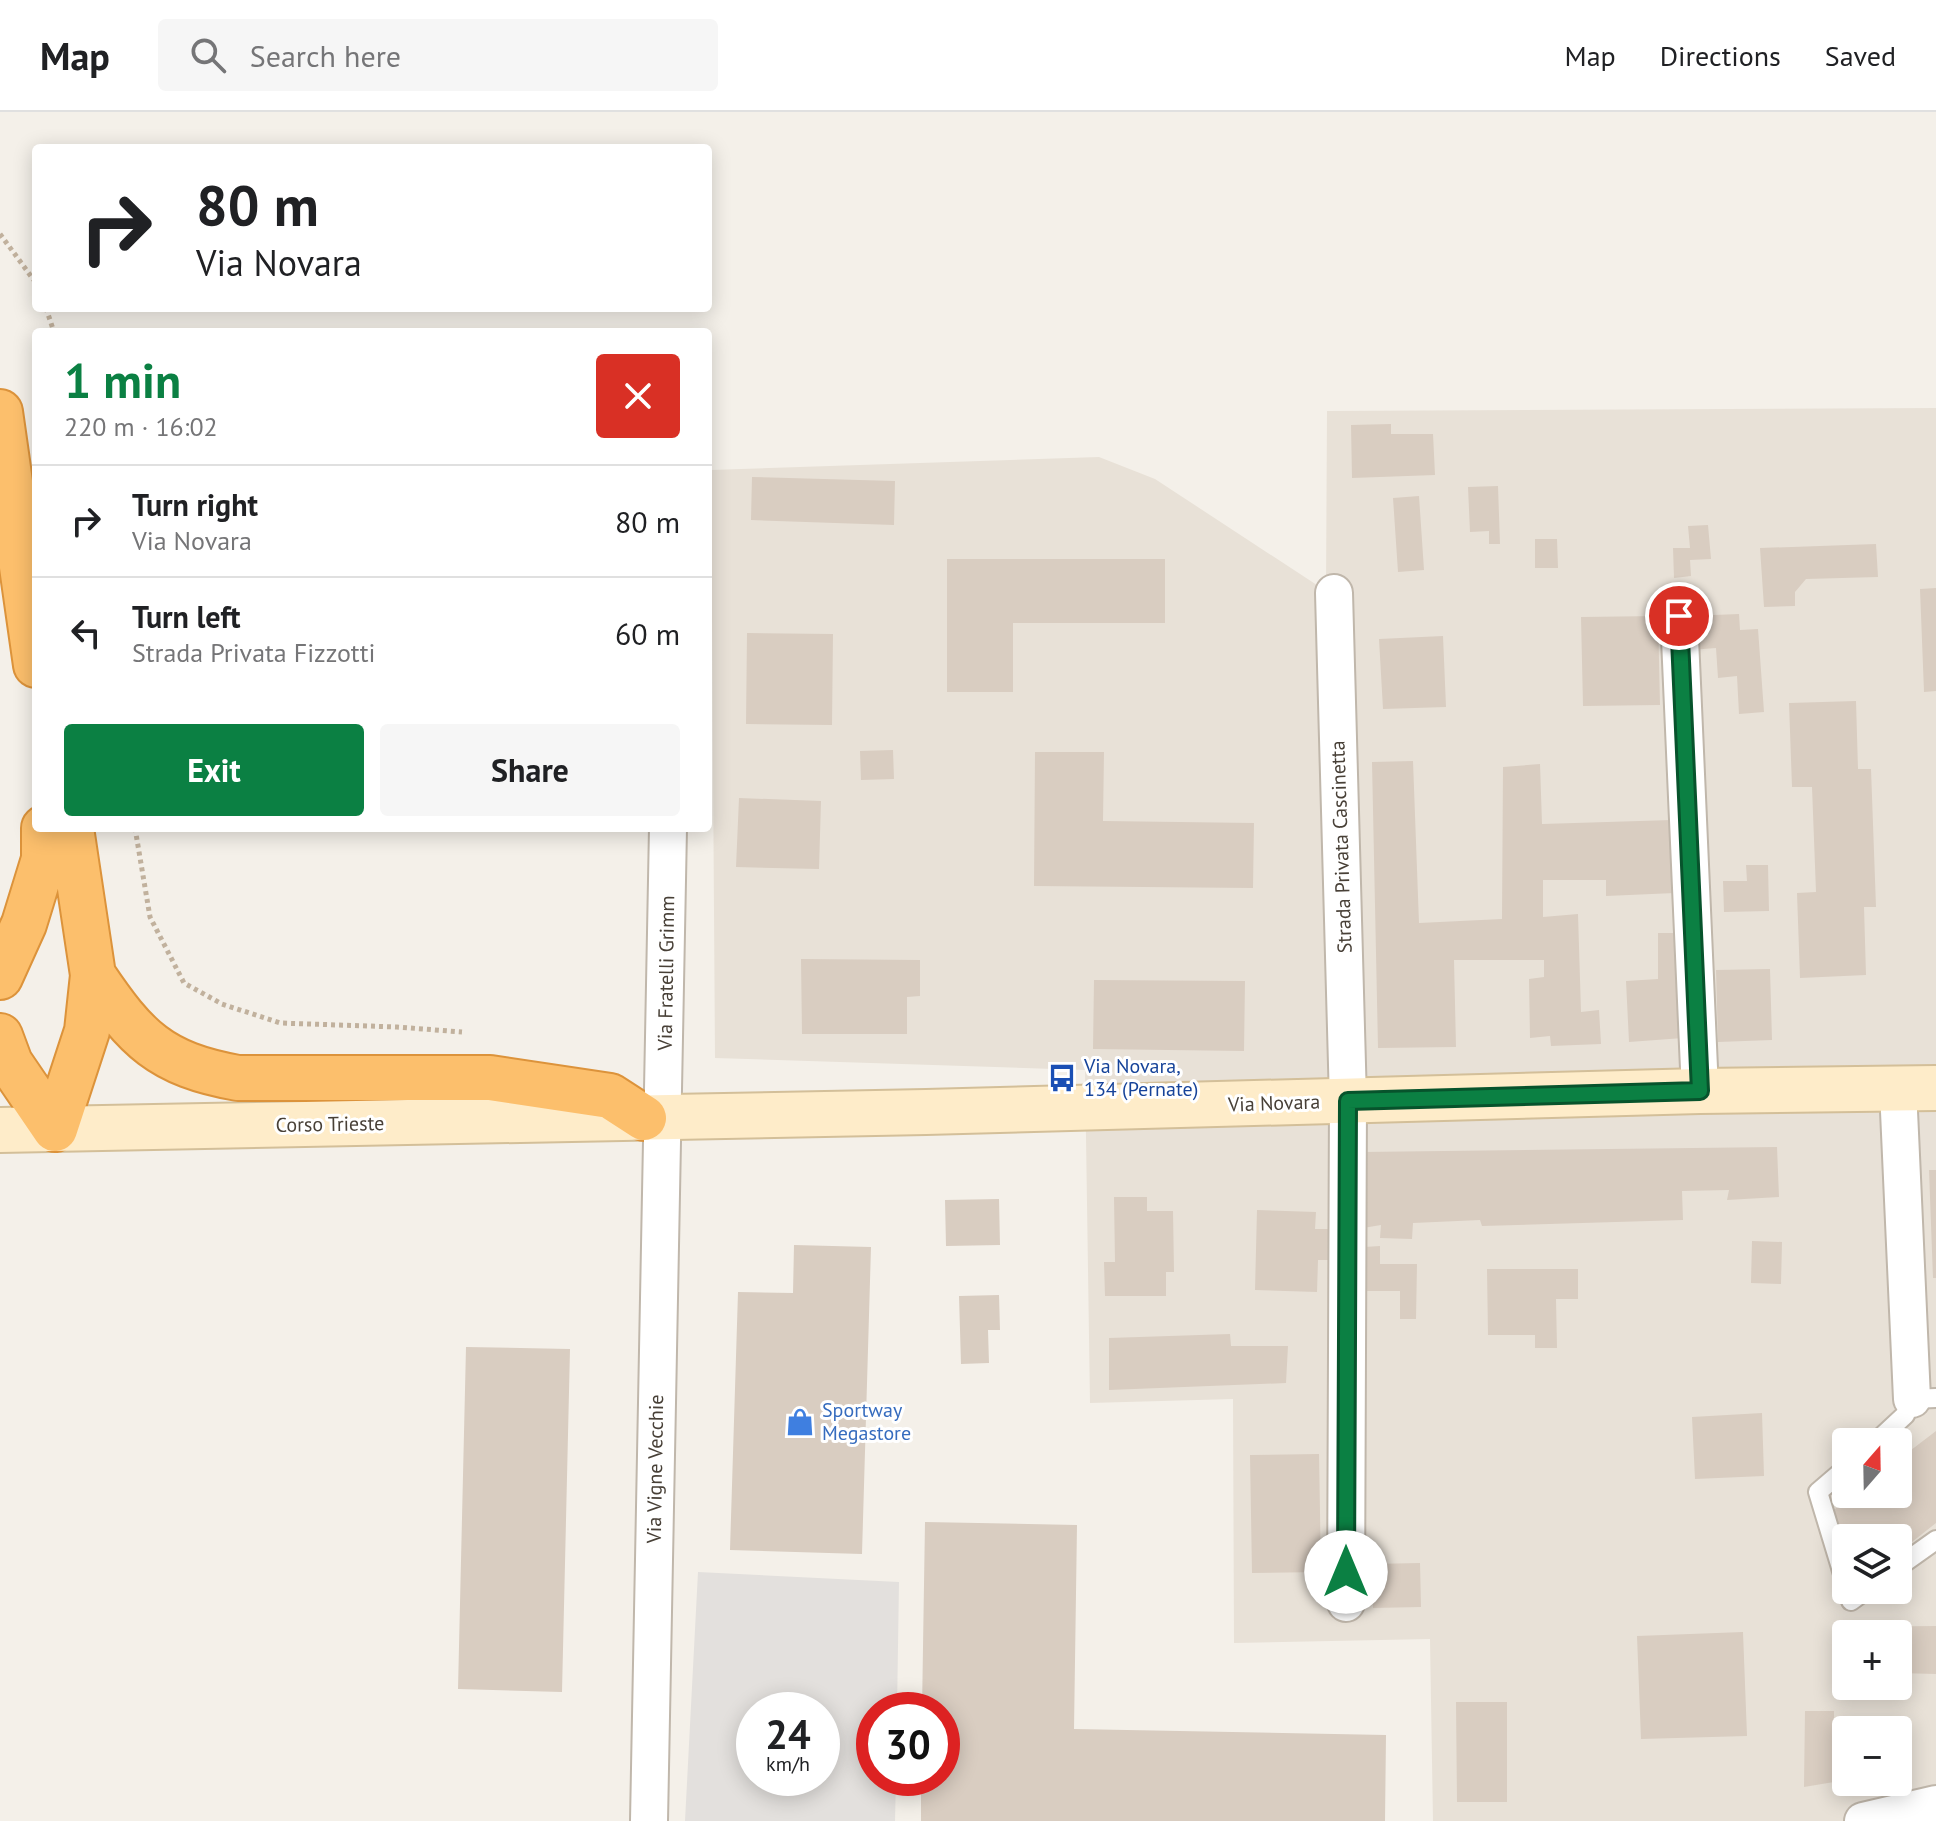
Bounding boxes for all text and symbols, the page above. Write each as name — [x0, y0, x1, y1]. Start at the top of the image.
search box — [158, 19, 718, 91]
text: Map — [40, 31, 110, 80]
icon: search — [186, 33, 230, 77]
text: Search here — [250, 36, 401, 75]
text: Map — [1565, 37, 1616, 74]
text: Directions — [1660, 37, 1781, 74]
text: Saved — [1825, 37, 1896, 74]
text: 80 m — [196, 169, 319, 241]
icon: right — [64, 176, 168, 280]
text: Via Novara — [196, 239, 362, 286]
text: 1 min — [64, 349, 181, 411]
button: close — [596, 354, 680, 438]
text: 220 m · 16:02 — [64, 410, 218, 443]
text: Turn right — [132, 485, 258, 524]
icon: right — [64, 499, 108, 543]
text: 80 m — [615, 502, 680, 541]
text: Via Novara — [132, 524, 252, 557]
pin — [1645, 582, 1713, 650]
icon: arrive — [1657, 594, 1701, 638]
text: Turn left — [132, 597, 240, 636]
icon: left — [64, 611, 108, 655]
text: 60 m — [615, 614, 680, 653]
text: Strada Privata Fizzotti — [132, 636, 375, 669]
button: Exit — [64, 724, 364, 816]
button: Share — [380, 724, 680, 816]
street label: Strada Privata Cascinetta — [1324, 740, 1358, 954]
street label: Via Fratelli Grimm — [652, 895, 680, 1052]
place label: Via Novara, 134 (Pernate) — [1083, 1053, 1198, 1102]
bus stop icon: Via Novara, 134 (Pernate) — [1047, 1063, 1077, 1093]
street label: Via Novara — [1226, 1088, 1321, 1118]
street label: Corso Trieste — [276, 1110, 384, 1138]
street label: Via Vigne Vecchie — [641, 1394, 669, 1545]
place label: Sportway Megastore — [822, 1397, 911, 1446]
shop icon: Sportway Megastore — [785, 1407, 815, 1437]
north arrow — [1832, 1428, 1912, 1508]
map controls — [1832, 1428, 1912, 1796]
button: layers — [1832, 1524, 1912, 1604]
position arrow — [1304, 1530, 1388, 1614]
button: + — [1832, 1620, 1912, 1700]
speed limit sign: 30 — [856, 1692, 960, 1796]
text: 24 — [765, 1708, 811, 1760]
button: − — [1832, 1716, 1912, 1796]
text: km/h — [766, 1751, 810, 1777]

